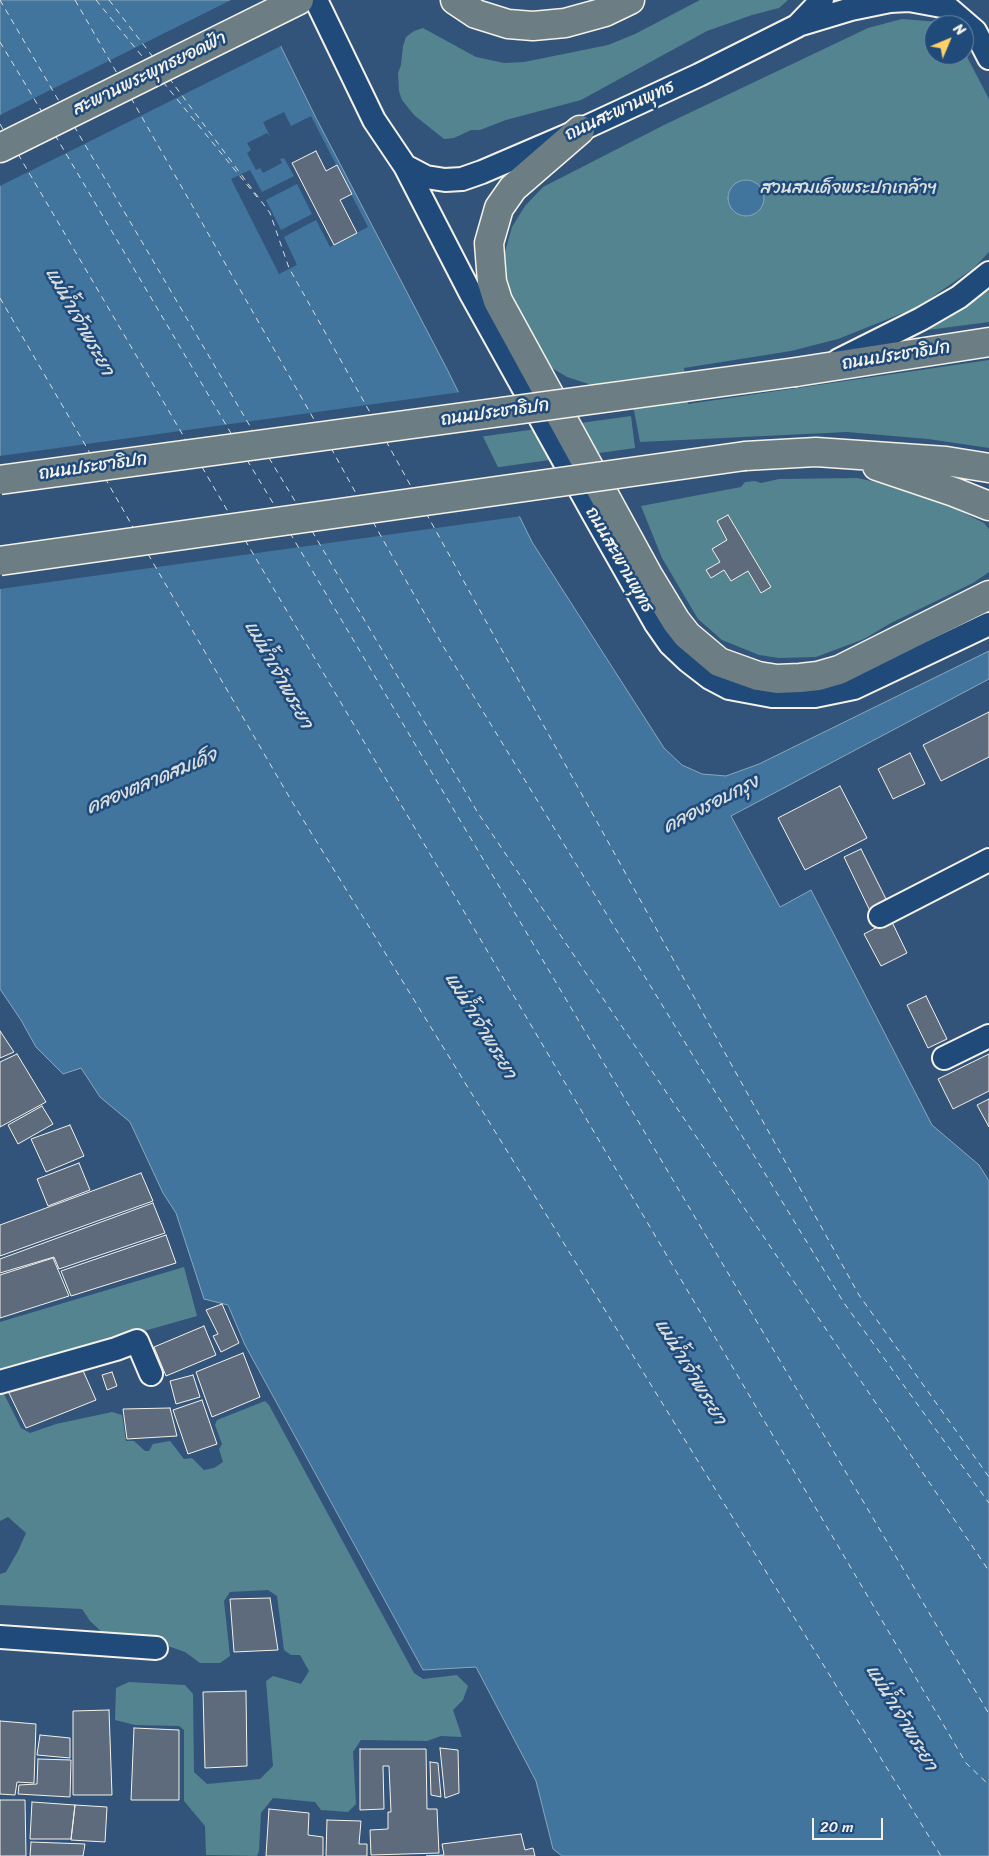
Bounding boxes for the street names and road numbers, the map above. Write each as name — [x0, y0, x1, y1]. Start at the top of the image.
street label: สะพานพระพุทธยอดฟ้า — [70, 27, 230, 121]
street label: ถนนสะพานพุทธ — [562, 76, 678, 146]
street label: ถนนประชาธิปก — [840, 337, 952, 375]
street label: ถนนประชาธิปก — [439, 395, 551, 431]
street label: ถนนประชาธิปก — [37, 449, 149, 485]
street label: ถนนสะพานพุทธ — [580, 503, 658, 617]

